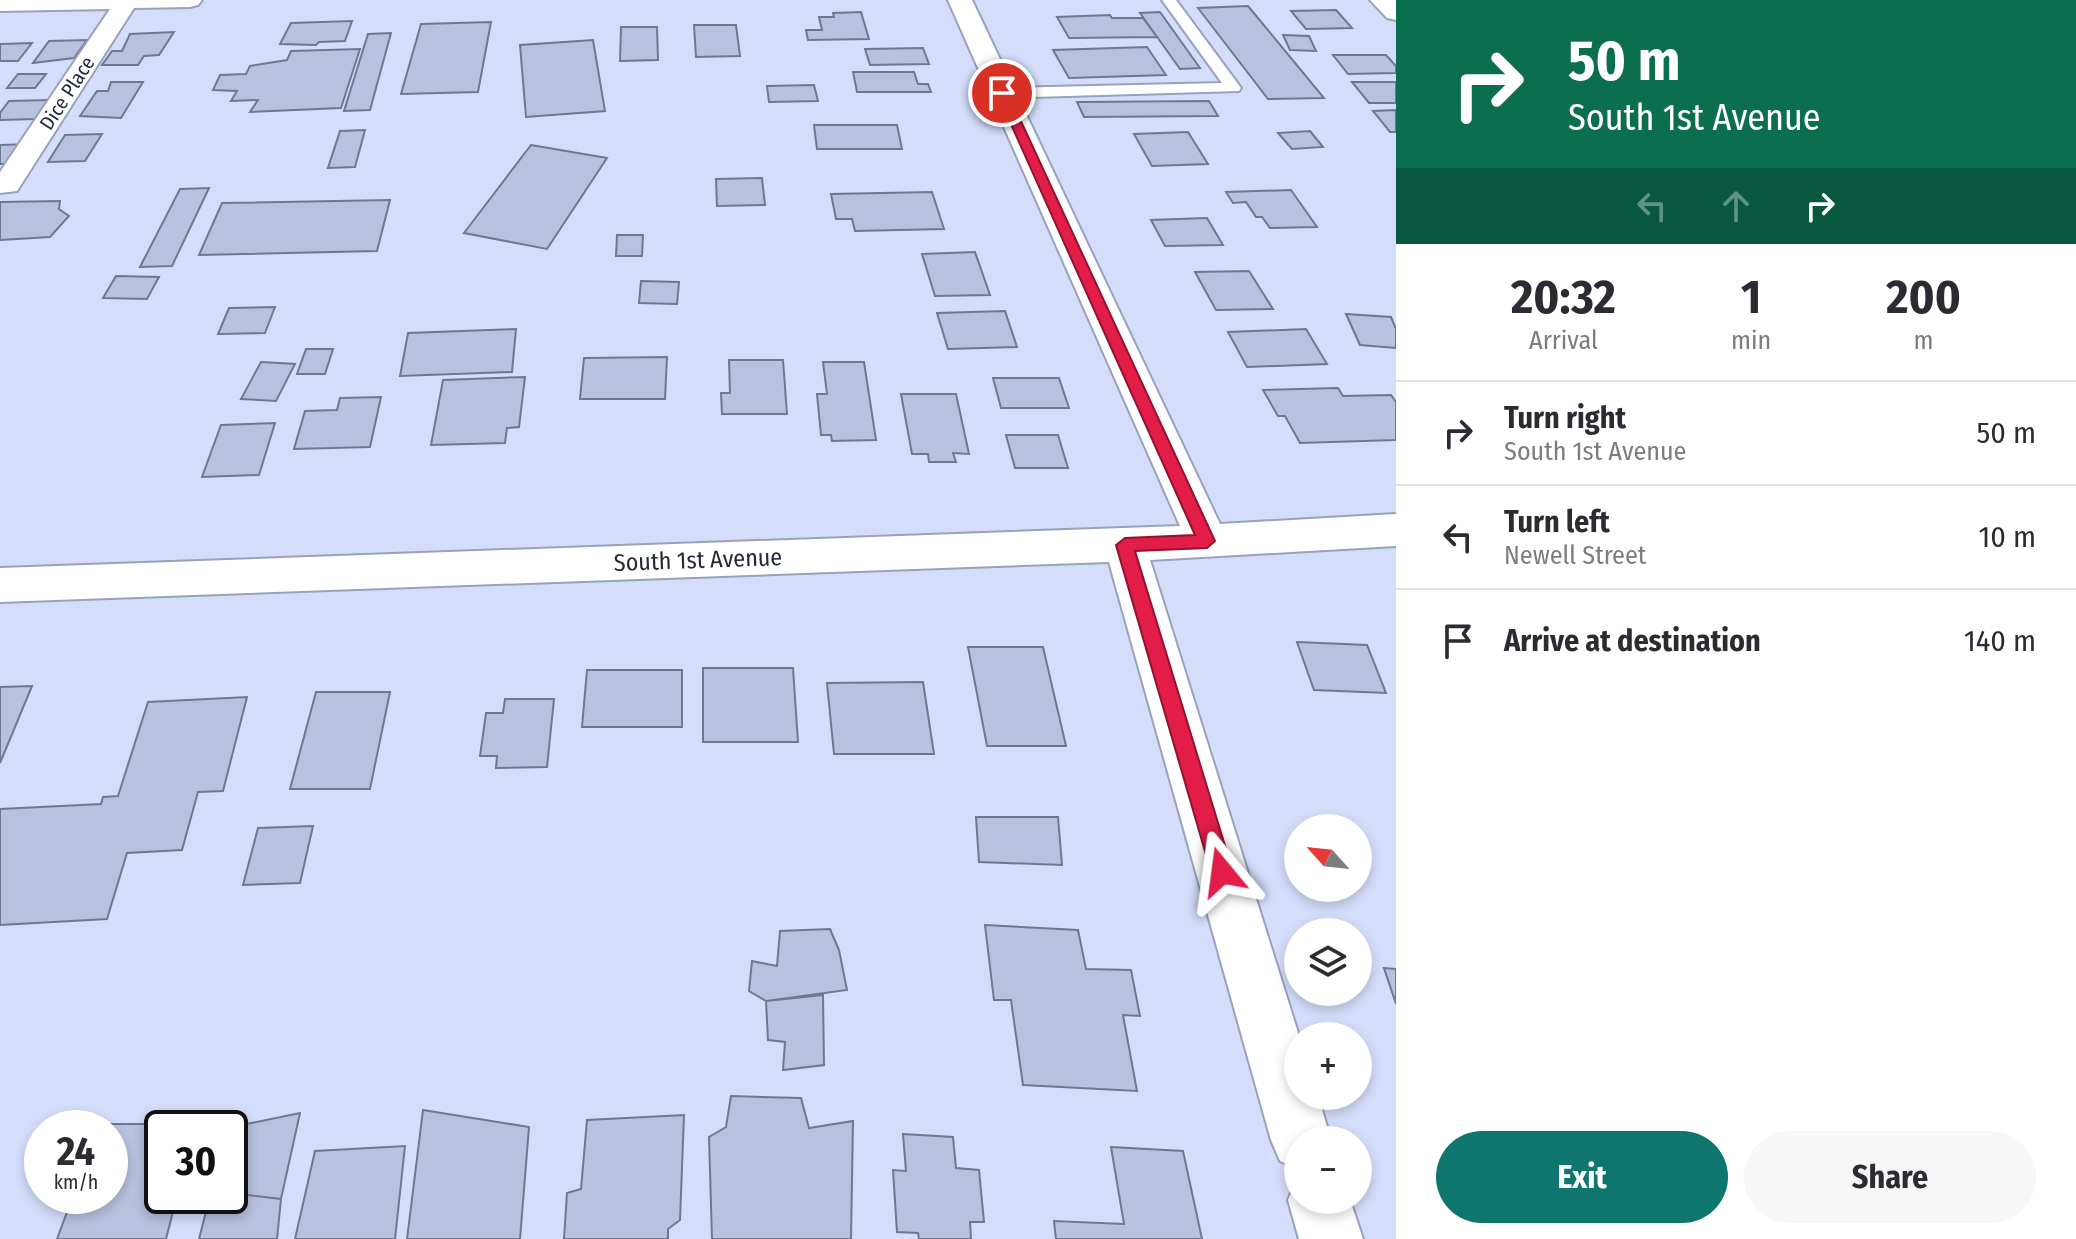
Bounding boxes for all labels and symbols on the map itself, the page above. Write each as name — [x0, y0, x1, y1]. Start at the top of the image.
street label: Dice Place — [34, 52, 100, 134]
pin — [968, 59, 1036, 127]
street label: South 1st Avenue — [613, 543, 783, 577]
north arrow — [1284, 814, 1372, 902]
position arrow — [1180, 830, 1264, 914]
speed limit sign: 30 — [144, 1110, 248, 1214]

